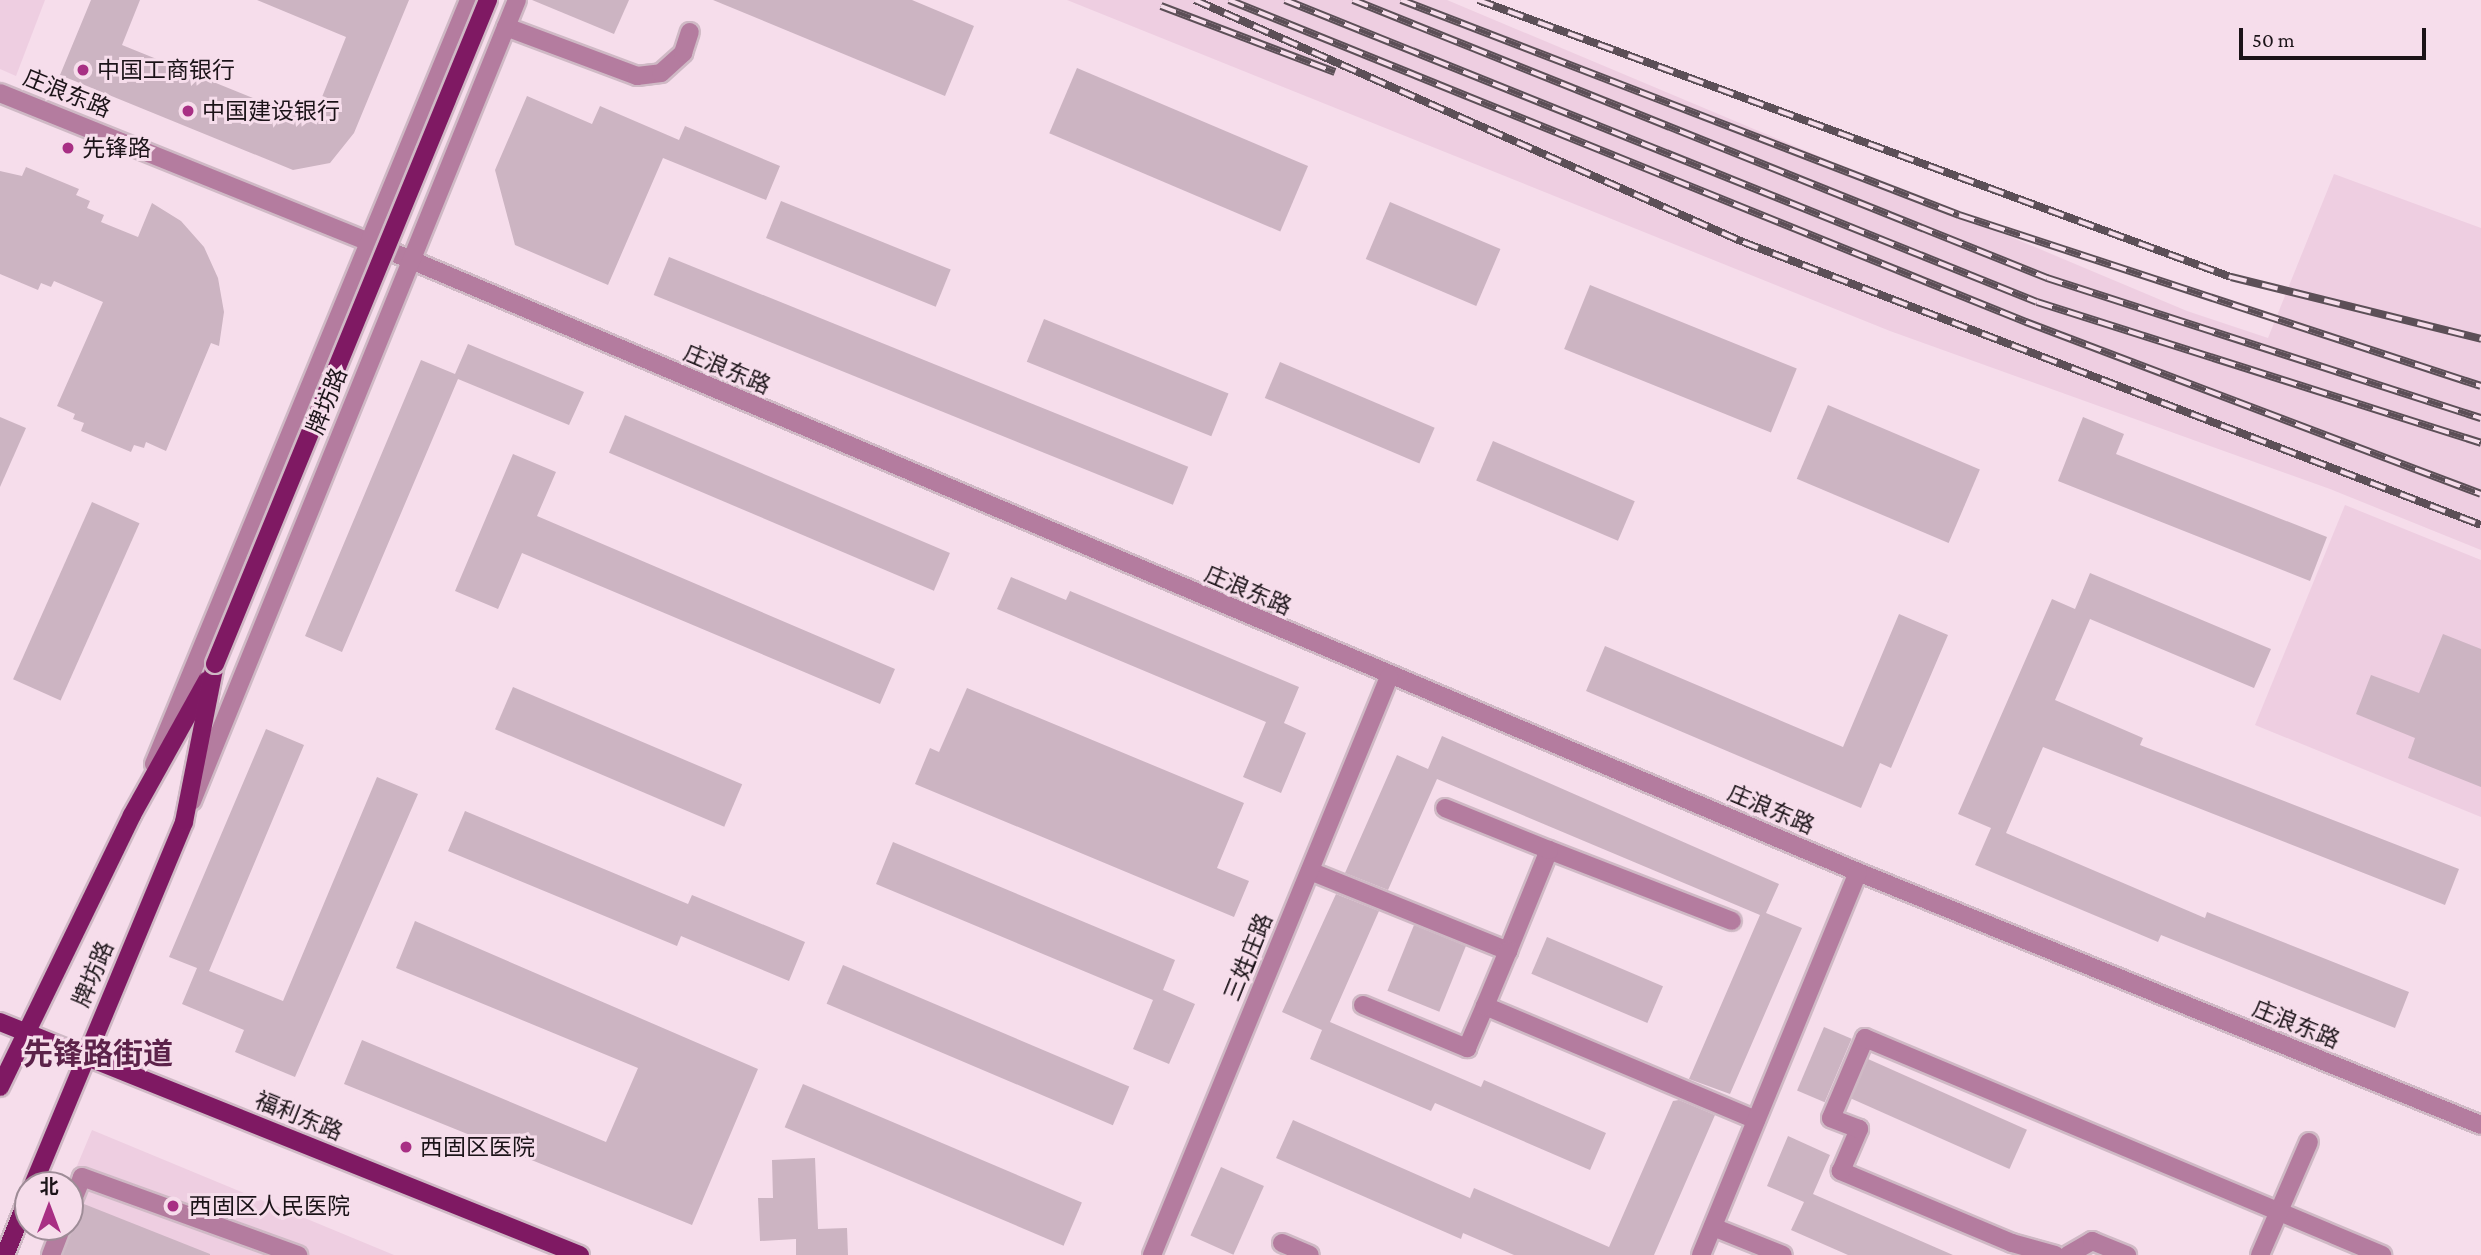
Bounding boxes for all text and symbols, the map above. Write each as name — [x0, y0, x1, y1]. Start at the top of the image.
scale bar — [2243, 14, 2430, 58]
text: 50 m — [2252, 28, 2295, 52]
place label: 中国工商银行 — [97, 56, 235, 84]
marker: 中国工商银行 — [75, 62, 91, 78]
street label: 庄浪东路 — [19, 63, 115, 123]
place label: 中国建设银行 — [202, 97, 340, 125]
marker: 中国建设银行 — [180, 103, 196, 119]
place label: 先锋路 — [82, 134, 151, 162]
marker: 先锋路 — [60, 140, 76, 156]
street label: 庄浪东路 — [679, 338, 775, 400]
street label: 牌坊路 — [301, 364, 353, 438]
street label: 庄浪东路 — [1200, 559, 1296, 621]
street label: 庄浪东路 — [1723, 778, 1819, 840]
street label: 三姓庄路 — [1218, 909, 1278, 1005]
street label: 牌坊路 — [67, 937, 119, 1011]
street label: 庄浪东路 — [2248, 994, 2344, 1054]
district label: 先锋路街道 — [23, 1036, 173, 1072]
street label: 福利东路 — [251, 1086, 347, 1146]
place label: 西固区医院 — [420, 1133, 535, 1161]
marker: 西固区医院 — [398, 1139, 414, 1155]
north arrow — [14, 1171, 84, 1241]
text: 北 — [39, 1176, 59, 1197]
place label: 西固区人民医院 — [189, 1192, 350, 1220]
marker: 西固区人民医院 — [163, 1196, 183, 1216]

